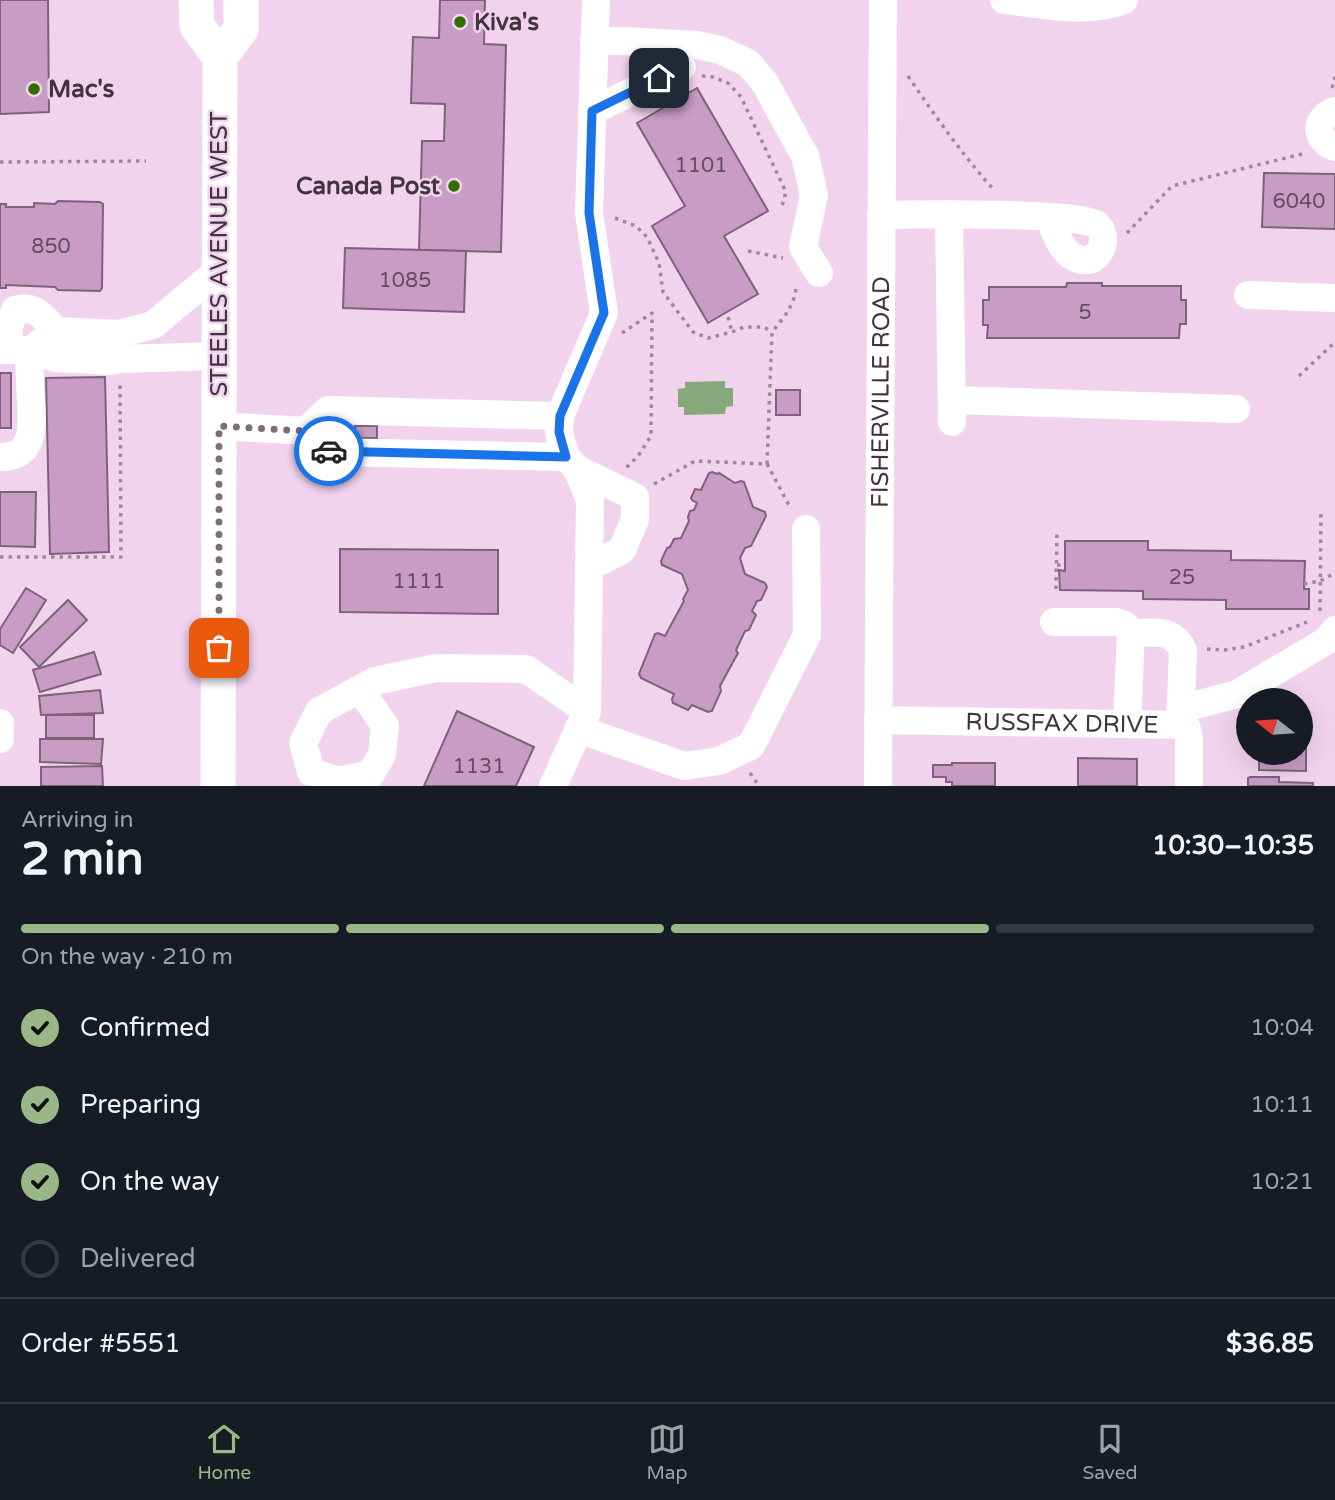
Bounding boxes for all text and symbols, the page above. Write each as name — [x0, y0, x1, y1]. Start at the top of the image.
place label: Kiva's — [474, 8, 539, 37]
marker: Kiva's — [452, 14, 468, 30]
pin — [629, 48, 689, 108]
icon: home — [640, 59, 678, 97]
place label: Mac's — [48, 75, 114, 104]
marker: Mac's — [26, 81, 42, 97]
street label: STEELES AVENUE WEST — [205, 111, 234, 397]
house number: 1101 — [675, 153, 727, 178]
place label: Canada Post — [296, 172, 441, 201]
marker: Canada Post — [446, 178, 462, 194]
house number: 6040 — [1273, 189, 1325, 214]
house number: 850 — [31, 234, 71, 259]
house number: 1085 — [379, 268, 431, 293]
street label: FISHERVILLE ROAD — [865, 276, 896, 508]
house number: 5 — [1078, 300, 1092, 325]
courier — [294, 416, 364, 486]
icon: car — [310, 432, 348, 470]
house number: 25 — [1169, 565, 1195, 590]
house number: 1111 — [393, 569, 445, 594]
pin — [189, 618, 249, 678]
icon: bag — [200, 629, 238, 667]
north arrow — [1236, 688, 1312, 765]
map controls — [1236, 688, 1313, 765]
street label: RUSSFAX DRIVE — [965, 707, 1159, 739]
house number: 1131 — [453, 754, 505, 779]
text: Arriving in — [21, 806, 134, 834]
text: 10:30–10:35 — [1152, 830, 1314, 861]
text: 2 min — [21, 832, 144, 887]
text: On the way · 210 m — [21, 943, 233, 971]
icon: check — [21, 1009, 59, 1047]
text: Confirmed — [80, 1012, 210, 1043]
text: 10:04 — [1250, 1014, 1314, 1042]
icon: check — [21, 1086, 59, 1124]
text: Preparing — [80, 1089, 201, 1120]
text: 10:11 — [1250, 1091, 1314, 1119]
icon: check — [21, 1163, 59, 1201]
text: On the way — [80, 1166, 220, 1197]
text: 10:21 — [1250, 1168, 1314, 1196]
text: Delivered — [80, 1243, 196, 1274]
text: Order #5551 — [21, 1328, 181, 1359]
text: $36.85 — [1226, 1328, 1314, 1359]
tab: Home — [198, 1420, 251, 1484]
tab: Map — [646, 1420, 687, 1484]
tab: Saved — [1083, 1420, 1137, 1484]

